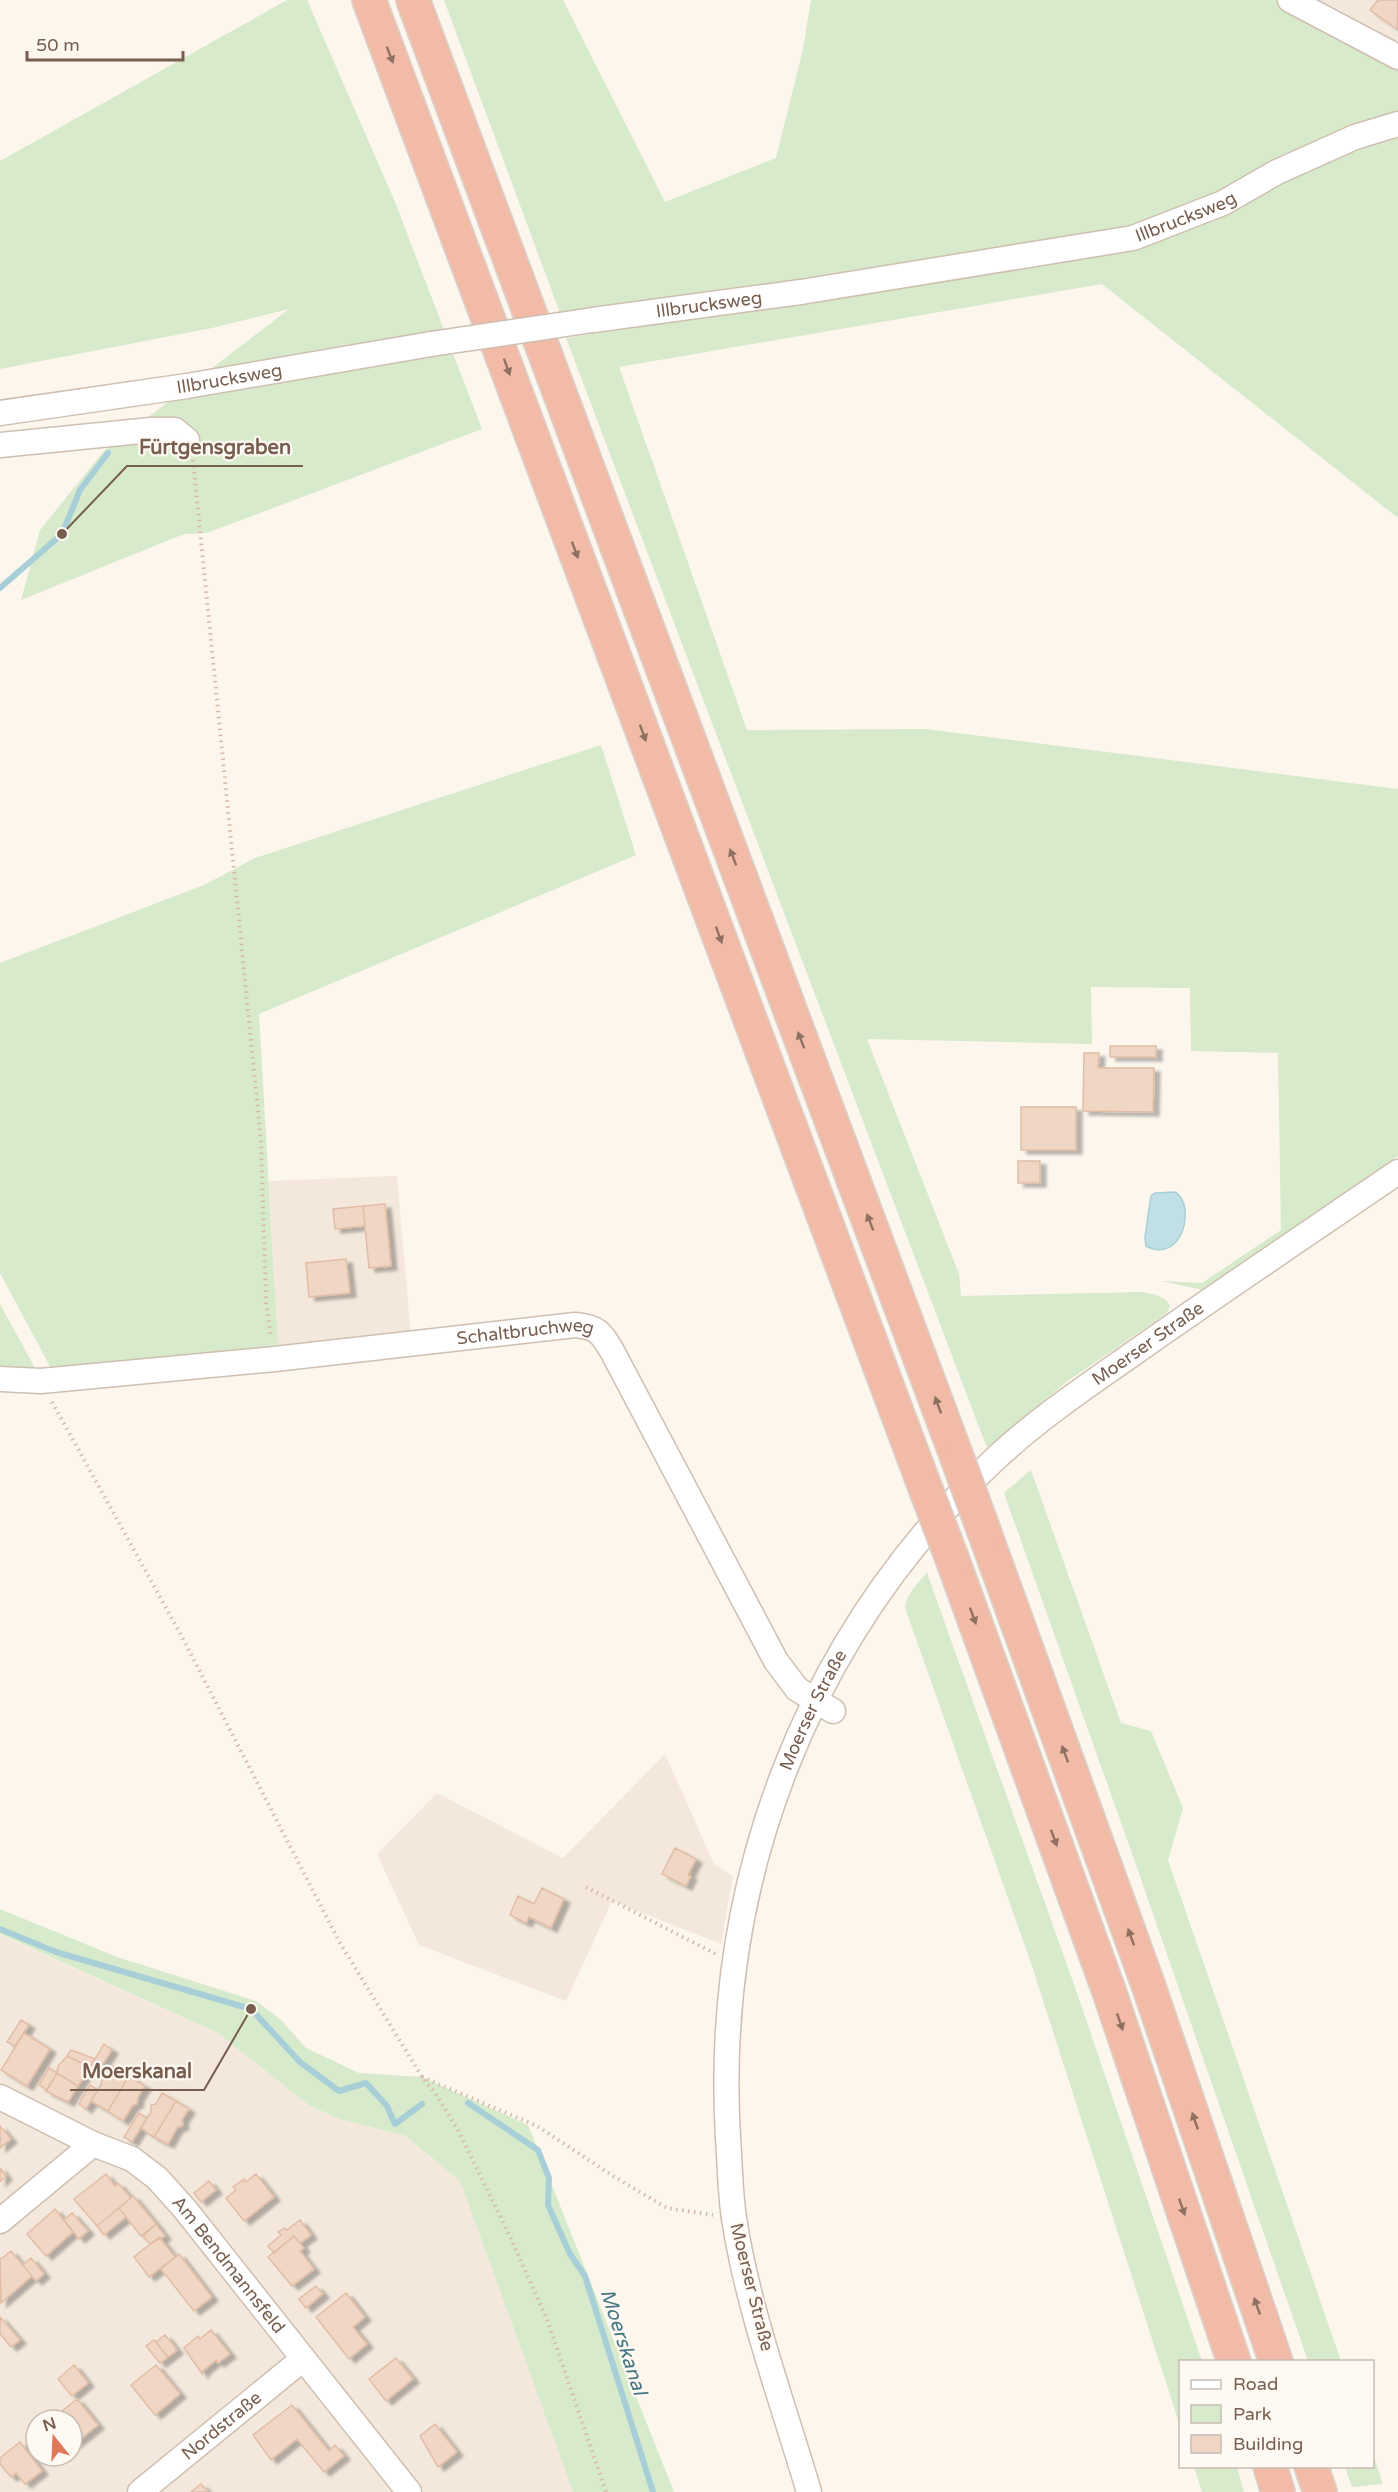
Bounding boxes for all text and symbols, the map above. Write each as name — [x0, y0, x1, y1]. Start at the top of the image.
scale bar — [27, 24, 183, 62]
text: 50 m — [36, 34, 80, 56]
one-way arrow — [385, 46, 395, 64]
street label: Illbrucksweg — [1132, 187, 1240, 247]
street label: Illbrucksweg — [655, 286, 763, 322]
street label: Illbrucksweg — [175, 359, 284, 398]
one-way arrow — [502, 359, 512, 377]
callout: Fürtgensgraben — [127, 428, 303, 466]
text: Fürtgensgraben — [139, 436, 291, 460]
one-way arrow — [571, 541, 580, 559]
one-way arrow — [639, 724, 649, 742]
one-way arrow — [728, 848, 737, 866]
one-way arrow — [715, 926, 724, 944]
one-way arrow — [796, 1030, 806, 1048]
one-way arrow — [864, 1213, 874, 1231]
street label: Moerser Straße — [1088, 1297, 1208, 1390]
street label: Schaltbruchweg — [455, 1314, 597, 1349]
one-way arrow — [932, 1396, 942, 1414]
one-way arrow — [968, 1607, 978, 1625]
street label: Moerser Straße — [775, 1646, 851, 1774]
one-way arrow — [1059, 1745, 1069, 1763]
one-way arrow — [1049, 1829, 1059, 1847]
one-way arrow — [1126, 1928, 1136, 1946]
one-way arrow — [1115, 2013, 1125, 2031]
callout: Moerskanal — [70, 2052, 204, 2090]
text: Moerskanal — [82, 2060, 192, 2084]
one-way arrow — [1189, 2112, 1199, 2130]
street label: Am Bendmannsfeld — [168, 2191, 290, 2338]
one-way arrow — [1178, 2198, 1187, 2216]
street label: Moerser Straße — [725, 2221, 779, 2353]
water label: Moerskanal — [595, 2286, 652, 2400]
one-way arrow — [1252, 2297, 1262, 2315]
legend — [1179, 2360, 1374, 2468]
text: Road — [1233, 2373, 1278, 2395]
street label: Nordstraße — [177, 2386, 266, 2465]
text: Park — [1233, 2403, 1272, 2425]
north arrow — [24, 2408, 84, 2468]
text: N — [40, 2413, 59, 2436]
text: Building — [1233, 2433, 1303, 2455]

